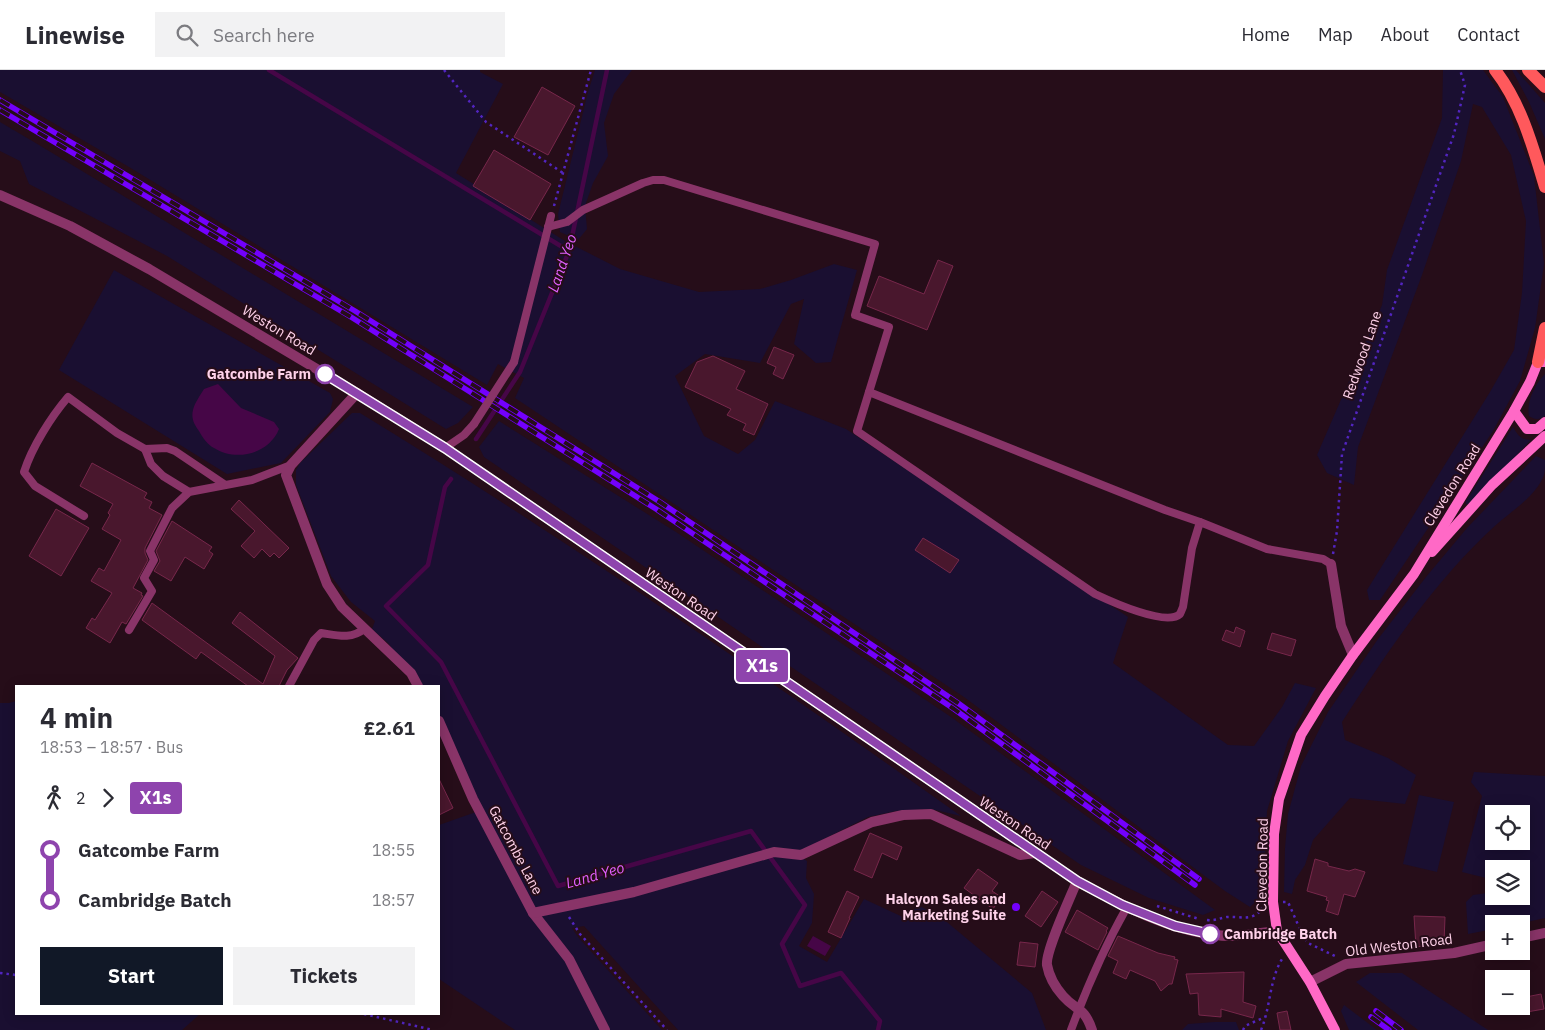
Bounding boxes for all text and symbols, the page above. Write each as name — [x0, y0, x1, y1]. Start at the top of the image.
search box — [155, 12, 505, 57]
text: Linewise — [25, 19, 125, 51]
icon: search — [173, 21, 201, 49]
text: Search here — [213, 23, 315, 47]
text: Home — [1242, 23, 1290, 46]
text: Map — [1318, 23, 1353, 46]
text: About — [1381, 23, 1429, 46]
text: Contact — [1457, 23, 1520, 46]
water label: Land Yeo — [543, 231, 581, 295]
street label: Weston Road — [239, 301, 319, 359]
street label: Redwood Lane — [1338, 308, 1386, 402]
marker: Gatcombe Farm — [315, 364, 335, 384]
place label: Gatcombe Farm — [207, 365, 311, 383]
street label: Clevedon Road — [1419, 440, 1485, 530]
street label: Weston Road — [642, 563, 720, 625]
line badge: X1s — [733, 650, 791, 682]
text: X1s — [746, 654, 778, 677]
text: 4 min — [40, 699, 113, 736]
text: £2.61 — [364, 716, 415, 740]
text: 18:53 – 18:57 · Bus — [40, 737, 183, 757]
icon: walk — [40, 784, 68, 812]
icon: forward — [94, 784, 122, 812]
text: X1s — [140, 786, 172, 809]
text: 2 — [76, 788, 86, 808]
street label: Weston Road — [976, 792, 1054, 854]
street label: Gatcombe Lane — [485, 802, 547, 898]
map controls — [1485, 805, 1530, 1015]
button: locate — [1485, 805, 1530, 850]
street label: Clevedon Road — [1252, 818, 1272, 912]
text: Gatcombe Farm — [78, 838, 220, 862]
text: 18:55 — [372, 840, 415, 860]
water label: Land Yeo — [563, 858, 627, 892]
button: layers — [1485, 860, 1530, 905]
text: Cambridge Batch — [78, 888, 232, 912]
text: 18:57 — [372, 890, 415, 910]
place label: Halcyon Sales and Marketing Suite — [886, 890, 1006, 924]
marker: Halcyon Sales and Marketing Suite — [1010, 901, 1022, 913]
button: + — [1485, 915, 1530, 960]
marker: Cambridge Batch — [1200, 924, 1220, 944]
place label: Cambridge Batch — [1224, 925, 1337, 943]
street label: Old Weston Road — [1344, 929, 1454, 961]
button: Start — [40, 947, 223, 1005]
button: Tickets — [233, 947, 415, 1005]
button: − — [1485, 970, 1530, 1015]

